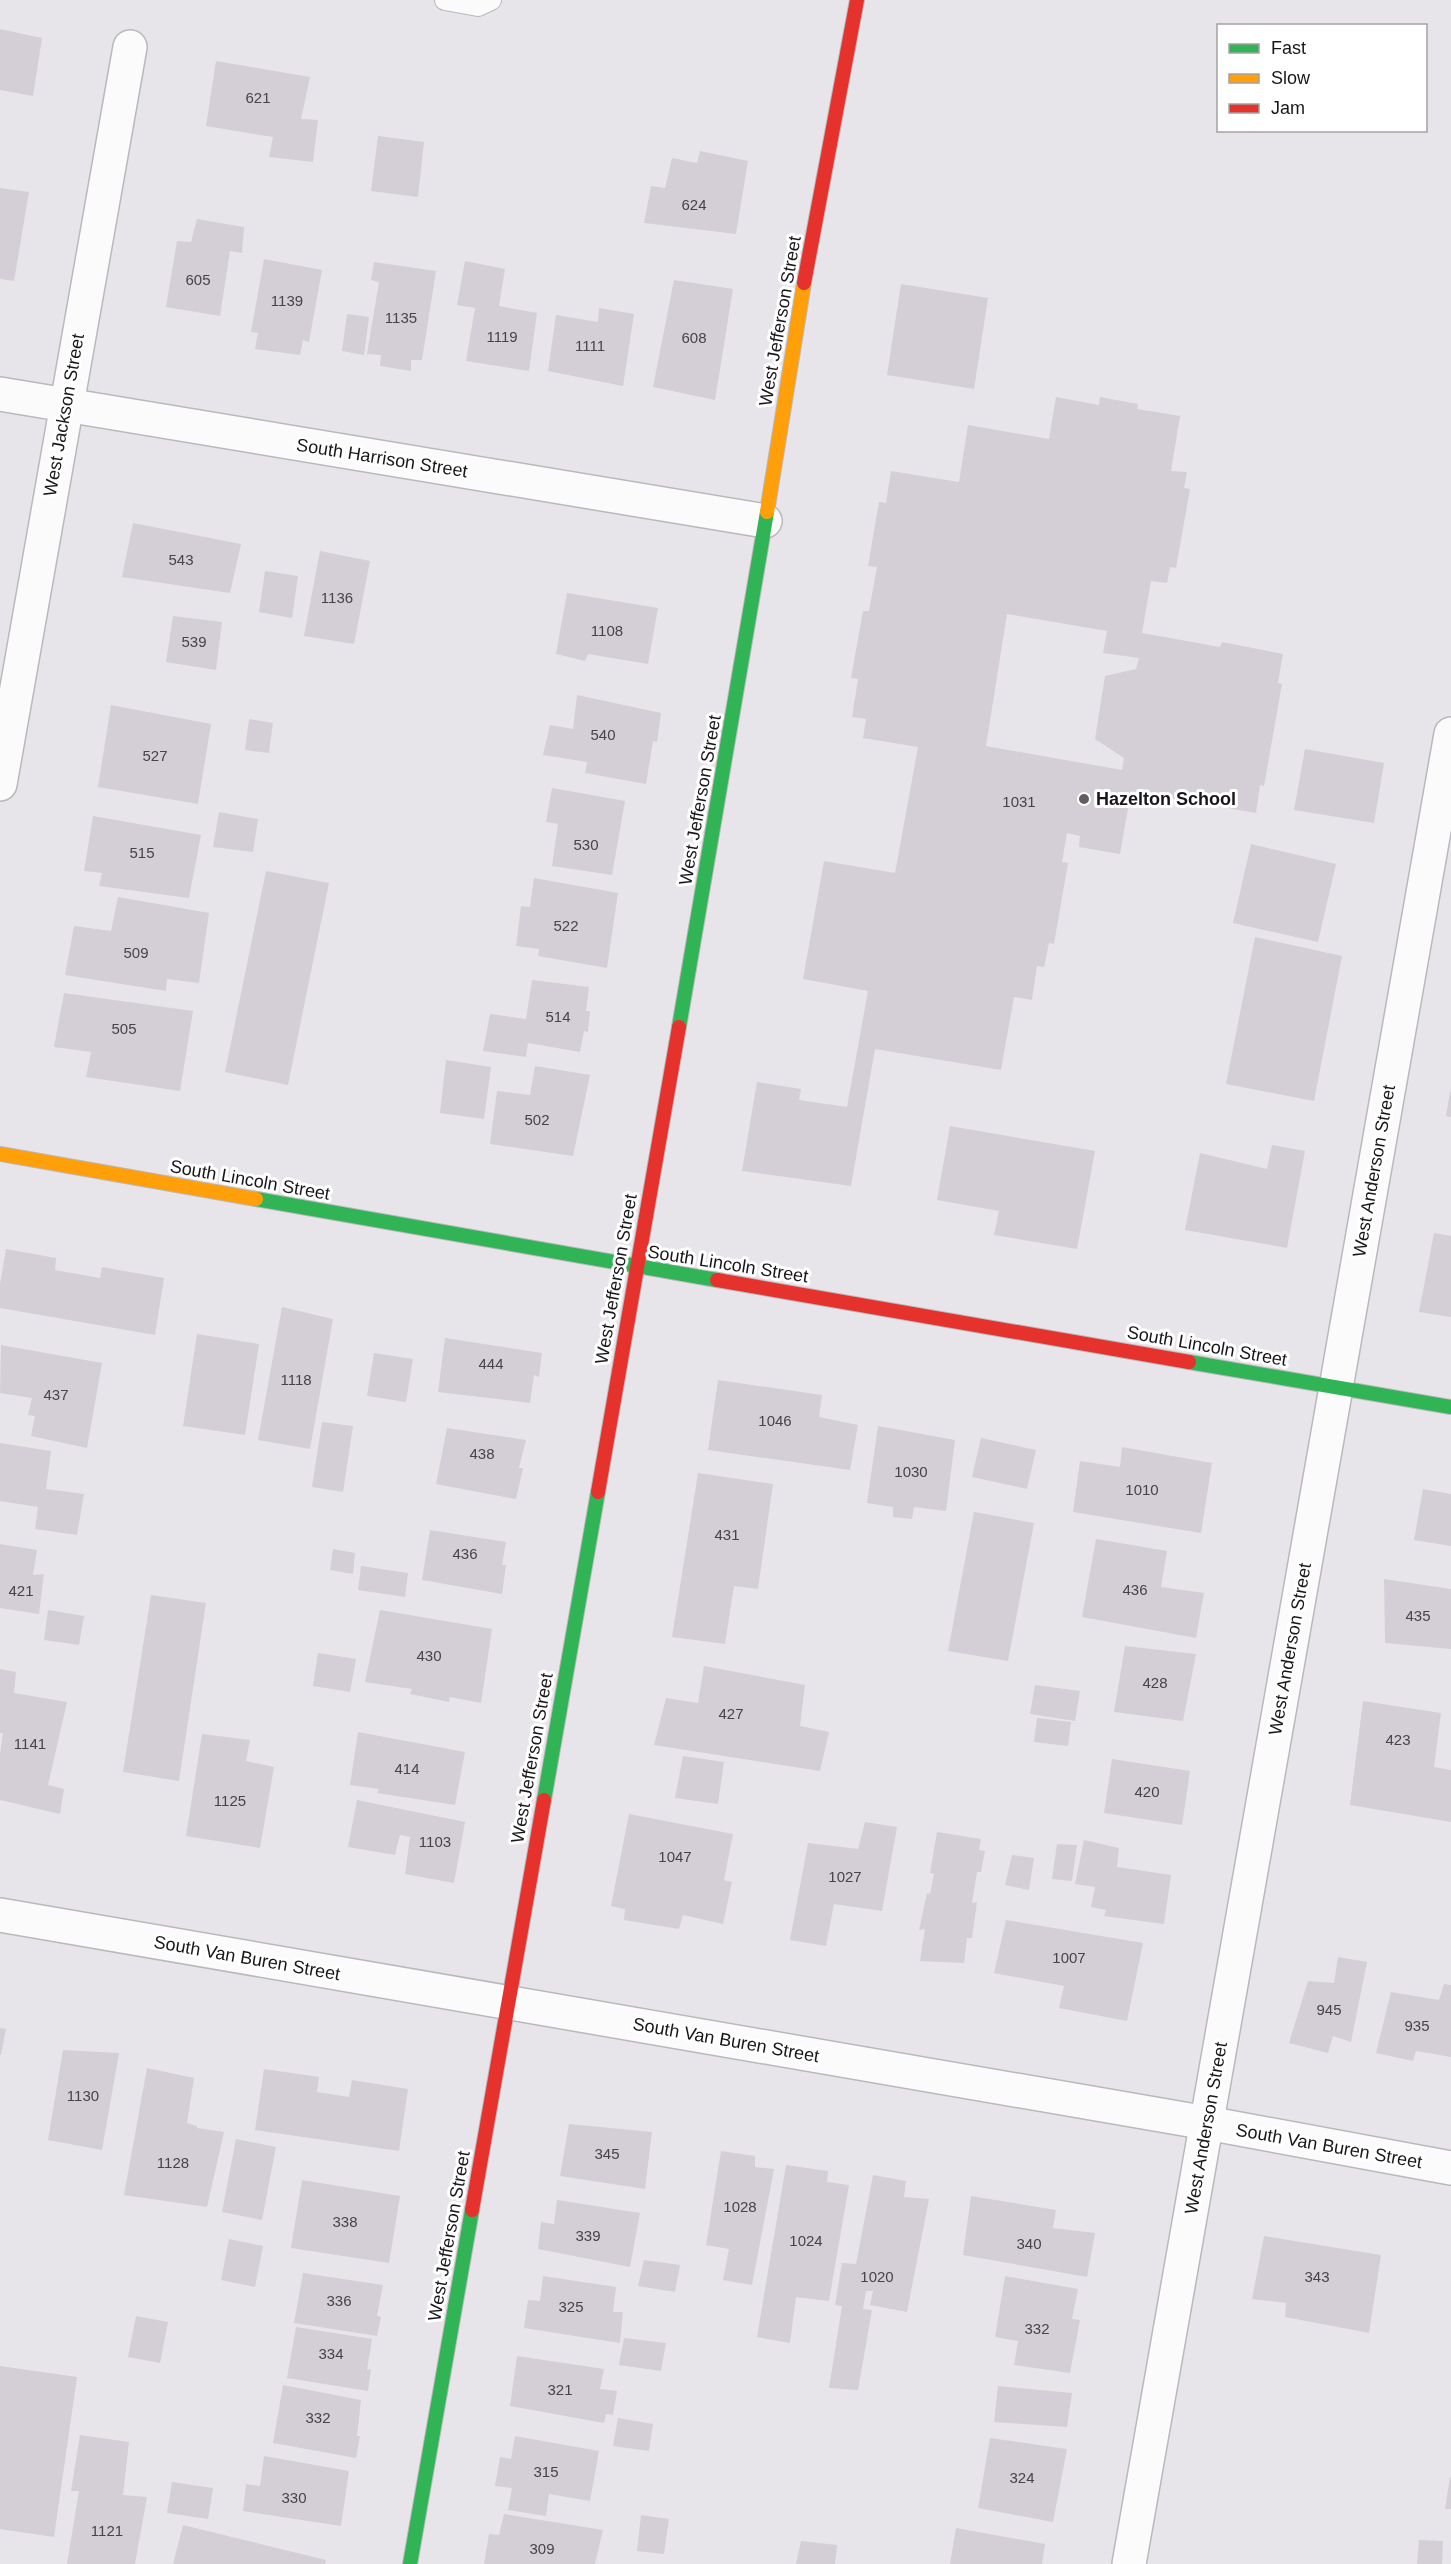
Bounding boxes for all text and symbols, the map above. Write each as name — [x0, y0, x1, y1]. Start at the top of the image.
legend — [1217, 24, 1427, 132]
text: Fast — [1271, 38, 1306, 58]
text: Slow — [1271, 68, 1311, 88]
house number: 621 — [245, 89, 271, 106]
text: Jam — [1271, 98, 1305, 118]
house number: 624 — [681, 196, 707, 213]
street label: West Jefferson Street — [755, 234, 805, 408]
house number: 605 — [185, 271, 211, 288]
house number: 1139 — [271, 292, 303, 309]
house number: 1135 — [385, 309, 417, 326]
house number: 1119 — [486, 328, 518, 345]
house number: 608 — [681, 329, 707, 346]
street label: West Jackson Street — [40, 332, 88, 498]
house number: 1111 — [575, 337, 605, 354]
street label: South Harrison Street — [295, 435, 469, 481]
house number: 543 — [168, 551, 194, 568]
house number: 1136 — [321, 589, 353, 606]
house number: 1108 — [591, 622, 623, 639]
house number: 539 — [181, 633, 207, 650]
street label: West Jefferson Street — [675, 713, 725, 887]
house number: 540 — [590, 726, 616, 743]
house number: 527 — [142, 747, 168, 764]
place label: Hazelton School — [1096, 789, 1236, 809]
marker: Hazelton School — [1077, 792, 1091, 806]
house number: 1031 — [1002, 793, 1036, 810]
house number: 530 — [573, 836, 599, 853]
house number: 515 — [129, 844, 155, 861]
house number: 522 — [553, 917, 579, 934]
house number: 509 — [123, 944, 149, 961]
house number: 514 — [545, 1008, 571, 1025]
house number: 505 — [111, 1020, 137, 1037]
street label: West Anderson Street — [1349, 1083, 1399, 1259]
house number: 502 — [524, 1111, 550, 1128]
street label: South Lincoln Street — [168, 1156, 332, 1204]
street label: West Jefferson Street — [591, 1192, 641, 1366]
street label: South Lincoln Street — [646, 1241, 810, 1287]
street label: South Lincoln Street — [1125, 1322, 1289, 1370]
house number: 444 — [478, 1355, 504, 1372]
house number: 1118 — [280, 1371, 312, 1388]
house number: 437 — [43, 1386, 69, 1403]
house number: 1046 — [758, 1412, 792, 1429]
house number: 438 — [469, 1445, 495, 1462]
house number: 1030 — [894, 1463, 928, 1480]
house number: 1010 — [1125, 1481, 1159, 1498]
house number: 431 — [714, 1526, 740, 1543]
house number: 436 — [452, 1545, 478, 1562]
street label: West Anderson Street — [1265, 1561, 1315, 1737]
house number: 436 — [1122, 1581, 1148, 1598]
house number: 421 — [8, 1582, 34, 1599]
house number: 435 — [1405, 1607, 1431, 1624]
house number: 430 — [416, 1647, 442, 1664]
street label: West Jefferson Street — [507, 1671, 557, 1845]
house number: 428 — [1142, 1674, 1168, 1691]
house number: 427 — [718, 1705, 744, 1722]
house number: 423 — [1385, 1731, 1411, 1748]
house number: 1141 — [14, 1735, 46, 1752]
house number: 414 — [394, 1760, 420, 1777]
house number: 420 — [1134, 1783, 1160, 1800]
house number: 1125 — [214, 1792, 246, 1809]
house number: 1103 — [419, 1833, 451, 1850]
house number: 1047 — [658, 1848, 692, 1865]
house number: 1027 — [828, 1868, 862, 1885]
street label: South Van Buren Street — [152, 1932, 342, 1984]
house number: 1007 — [1052, 1949, 1086, 1966]
house number: 945 — [1316, 2001, 1342, 2018]
street label: South Van Buren Street — [631, 2014, 821, 2066]
house number: 935 — [1404, 2017, 1430, 2034]
street label: West Anderson Street — [1181, 2040, 1231, 2216]
house number: 1130 — [67, 2087, 99, 2104]
street label: South Van Buren Street — [1234, 2120, 1424, 2172]
house number: 345 — [594, 2145, 620, 2162]
street label: West Jefferson Street — [424, 2149, 474, 2323]
house number: 1128 — [157, 2154, 189, 2171]
house number: 1028 — [723, 2198, 757, 2215]
house number: 338 — [332, 2213, 358, 2230]
house number: 339 — [575, 2227, 601, 2244]
house number: 1024 — [789, 2232, 823, 2249]
house number: 340 — [1016, 2235, 1042, 2252]
house number: 1020 — [860, 2268, 894, 2285]
house number: 343 — [1304, 2268, 1330, 2285]
house number: 336 — [326, 2292, 352, 2309]
house number: 325 — [558, 2298, 584, 2315]
house number: 332 — [1024, 2320, 1050, 2337]
house number: 334 — [318, 2345, 344, 2362]
house number: 321 — [547, 2381, 573, 2398]
house number: 332 — [305, 2409, 331, 2426]
house number: 315 — [533, 2463, 559, 2480]
house number: 324 — [1009, 2469, 1035, 2486]
house number: 330 — [281, 2489, 307, 2506]
house number: 1121 — [91, 2522, 123, 2539]
house number: 309 — [529, 2540, 555, 2557]

